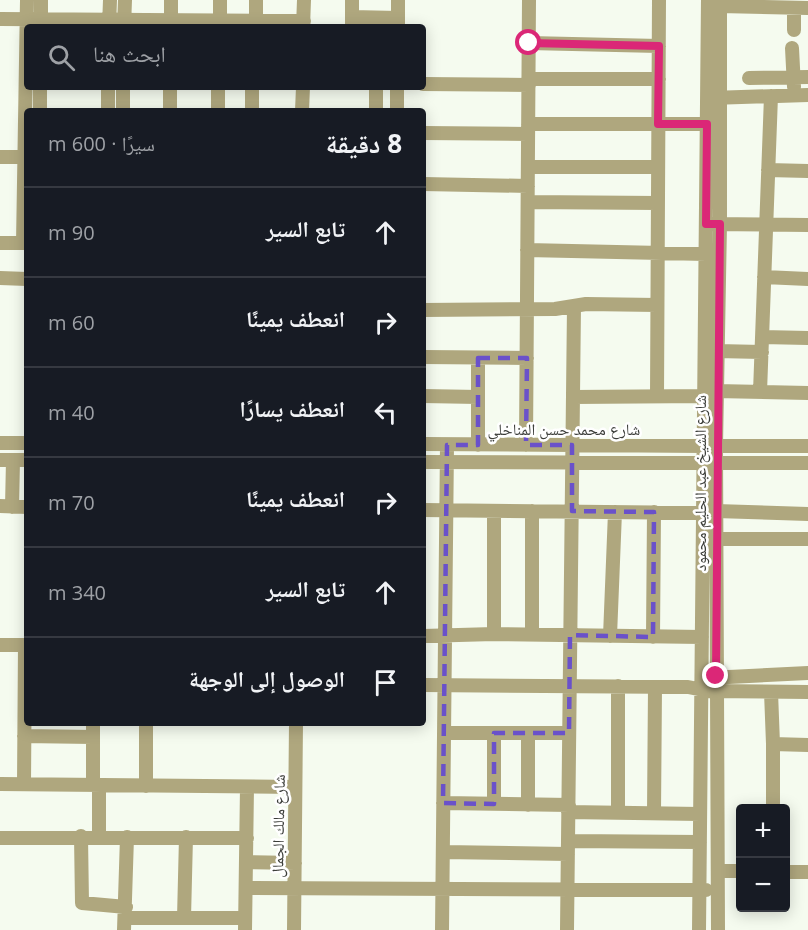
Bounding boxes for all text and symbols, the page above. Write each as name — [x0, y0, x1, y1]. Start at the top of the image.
search box — [24, 24, 426, 90]
route start — [515, 29, 541, 55]
text: ابحث هنا — [93, 38, 166, 68]
icon: search — [45, 41, 78, 74]
text: 8 دقيقة — [326, 125, 402, 161]
text: سيرًا · 600 m — [48, 130, 155, 157]
text: تابع السير — [266, 213, 345, 243]
icon: ahead — [369, 216, 402, 249]
text: 90 m — [48, 219, 95, 246]
text: انعطف يمينًا — [246, 303, 345, 333]
icon: right — [369, 306, 402, 339]
text: 60 m — [48, 309, 95, 336]
text: انعطف يسارًا — [240, 393, 345, 423]
street label: شارع الشيخ عبد الحليم محمود — [689, 395, 711, 571]
icon: left — [369, 396, 402, 429]
text: 40 m — [48, 399, 95, 426]
street label: شارع محمد حسن المناخلي — [488, 418, 640, 442]
text: انعطف يمينًا — [246, 483, 345, 513]
icon: right — [369, 486, 402, 519]
text: 70 m — [48, 489, 95, 516]
text: تابع السير — [266, 573, 345, 603]
icon: ahead — [369, 576, 402, 609]
text: 340 m — [48, 579, 106, 606]
route end — [702, 662, 728, 688]
text: الوصول إلى الوجهة — [189, 663, 345, 693]
icon: arrive — [369, 666, 402, 699]
street label: شارع مالك الجمال — [266, 774, 290, 878]
map controls — [736, 804, 790, 912]
button: + — [736, 804, 790, 858]
button: − — [736, 858, 790, 912]

